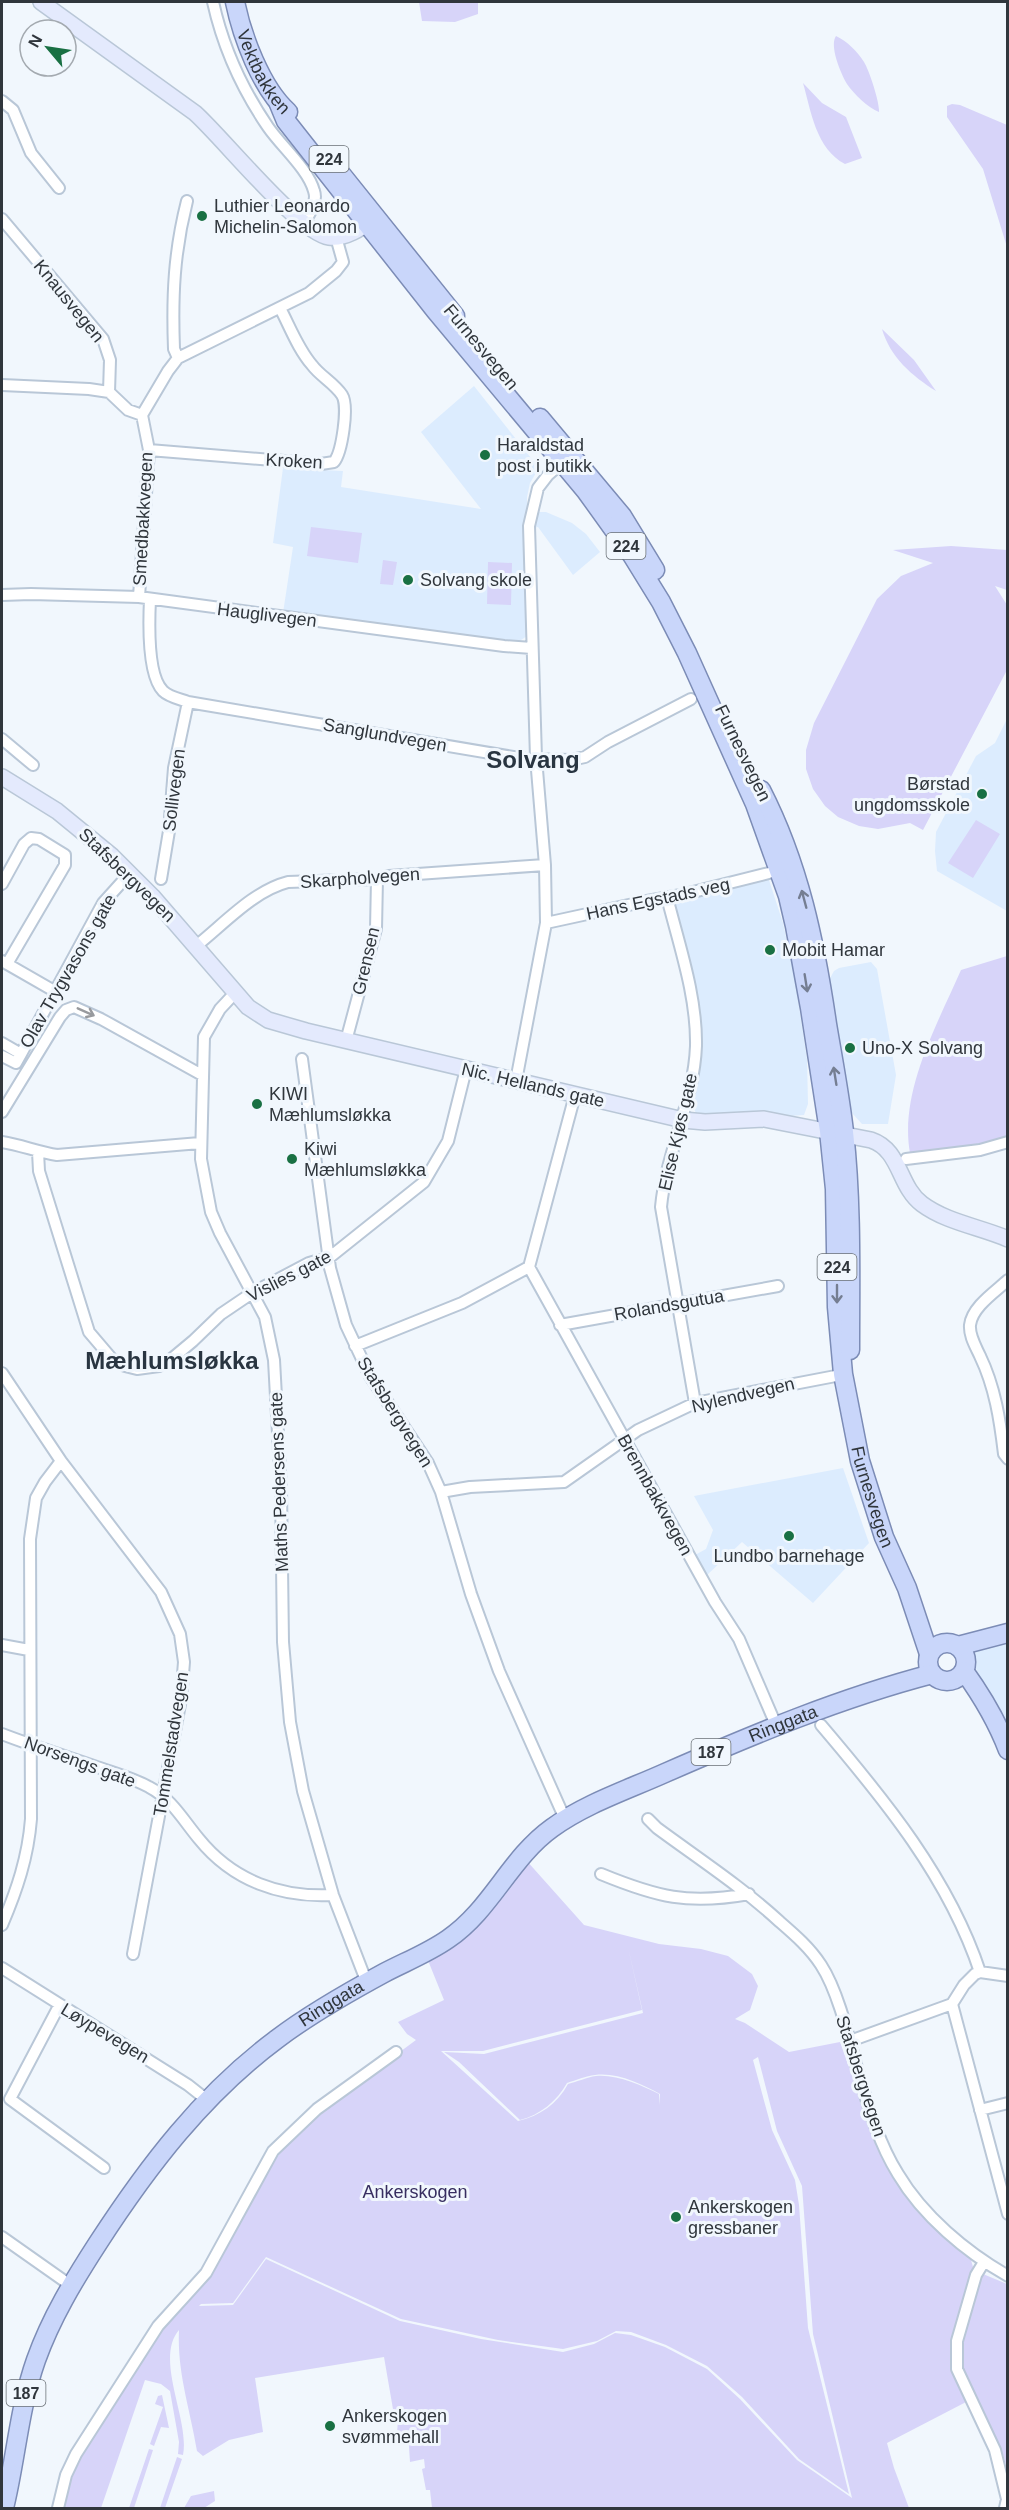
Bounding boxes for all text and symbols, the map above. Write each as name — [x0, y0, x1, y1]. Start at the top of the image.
north arrow — [18, 18, 78, 78]
street label: Vektbakken — [233, 27, 294, 118]
text: N — [25, 32, 46, 50]
road number: 224 — [310, 146, 348, 172]
place label: Luthier Leonardo Michelin-Salomon — [214, 196, 357, 237]
marker: Luthier Leonardo Michelin-Salomon — [195, 209, 209, 223]
street label: Knausvegen — [30, 256, 108, 346]
street label: Furnesvegen — [440, 300, 522, 394]
place label: Haraldstad post i butikk — [497, 435, 593, 476]
marker: Haraldstad post i butikk — [478, 448, 492, 462]
street label: Kroken — [265, 450, 323, 472]
street label: Smedbakkvegen — [130, 452, 156, 586]
road number: 224 — [606, 533, 646, 559]
place label: Solvang skole — [420, 570, 532, 590]
marker: Solvang skole — [401, 573, 415, 587]
street label: Hauglivegen — [216, 599, 318, 631]
street label: Furnesvegen — [711, 701, 775, 805]
street label: Sanglundvegen — [322, 714, 448, 756]
district label: Solvang — [486, 746, 580, 773]
street label: Sollivegen — [159, 748, 189, 832]
place label: Børstad ungdomsskole — [854, 774, 970, 815]
marker: Børstad ungdomsskole — [975, 787, 989, 801]
street label: Stafsbergvegen — [75, 824, 179, 926]
street label: Skarpholvegen — [299, 864, 421, 892]
street label: Hans Egstads veg — [584, 874, 732, 924]
one-way arrow — [798, 890, 809, 909]
street label: Olav Trygvasons gate — [16, 891, 120, 1051]
street label: Grensen — [348, 925, 384, 997]
place label: Mobit Hamar — [782, 940, 885, 960]
marker: Mobit Hamar — [763, 943, 777, 957]
one-way arrow — [801, 972, 812, 992]
one-way arrow — [77, 1007, 95, 1018]
place label: Uno-X Solvang — [862, 1038, 983, 1058]
marker: Uno-X Solvang — [843, 1041, 857, 1055]
street label: Nic. Hellands gate — [460, 1059, 606, 1111]
one-way arrow — [830, 1067, 841, 1087]
street label: Elise Kjøs gate — [655, 1071, 701, 1193]
place label: KIWI Mæhlumsløkka — [269, 1084, 392, 1125]
marker: KIWI Mæhlumsløkka — [250, 1097, 264, 1111]
place label: Kiwi Mæhlumsløkka — [304, 1139, 427, 1180]
marker: Kiwi Mæhlumsløkka — [285, 1152, 299, 1166]
street label: Vislies gate — [244, 1246, 334, 1306]
road number: 224 — [818, 1254, 856, 1280]
one-way arrow — [831, 1284, 843, 1304]
street label: Rolandsgutua — [613, 1285, 726, 1324]
district label: Mæhlumsløkka — [85, 1347, 259, 1374]
street label: Stafsbergvegen — [353, 1353, 437, 1471]
street label: Nylendvegen — [690, 1373, 796, 1417]
street label: Maths Pedersens gate — [266, 1392, 292, 1572]
street label: Brennbakkvegen — [614, 1431, 696, 1559]
street label: Furnesvegen — [847, 1445, 897, 1551]
marker: Lundbo barnehage — [782, 1529, 796, 1543]
place label: Lundbo barnehage — [713, 1546, 865, 1566]
street label: Tommelstadvegen — [150, 1670, 192, 1818]
street label: Ringgata — [746, 1701, 821, 1746]
street label: Norsengs gate — [22, 1733, 138, 1791]
road number: 187 — [692, 1739, 730, 1765]
street label: Ringgata — [295, 1976, 368, 2031]
street label: Løypevegen — [57, 1999, 153, 2067]
street label: Stafsbergvegen — [832, 2013, 890, 2139]
park label: Ankerskogen — [362, 2182, 468, 2202]
place label: Ankerskogen gressbaner — [688, 2197, 793, 2238]
marker: Ankerskogen gressbaner — [669, 2210, 683, 2224]
road number: 187 — [6, 2380, 46, 2406]
place label: Ankerskogen svømmehall — [342, 2406, 447, 2447]
marker: Ankerskogen svømmehall — [323, 2419, 337, 2433]

